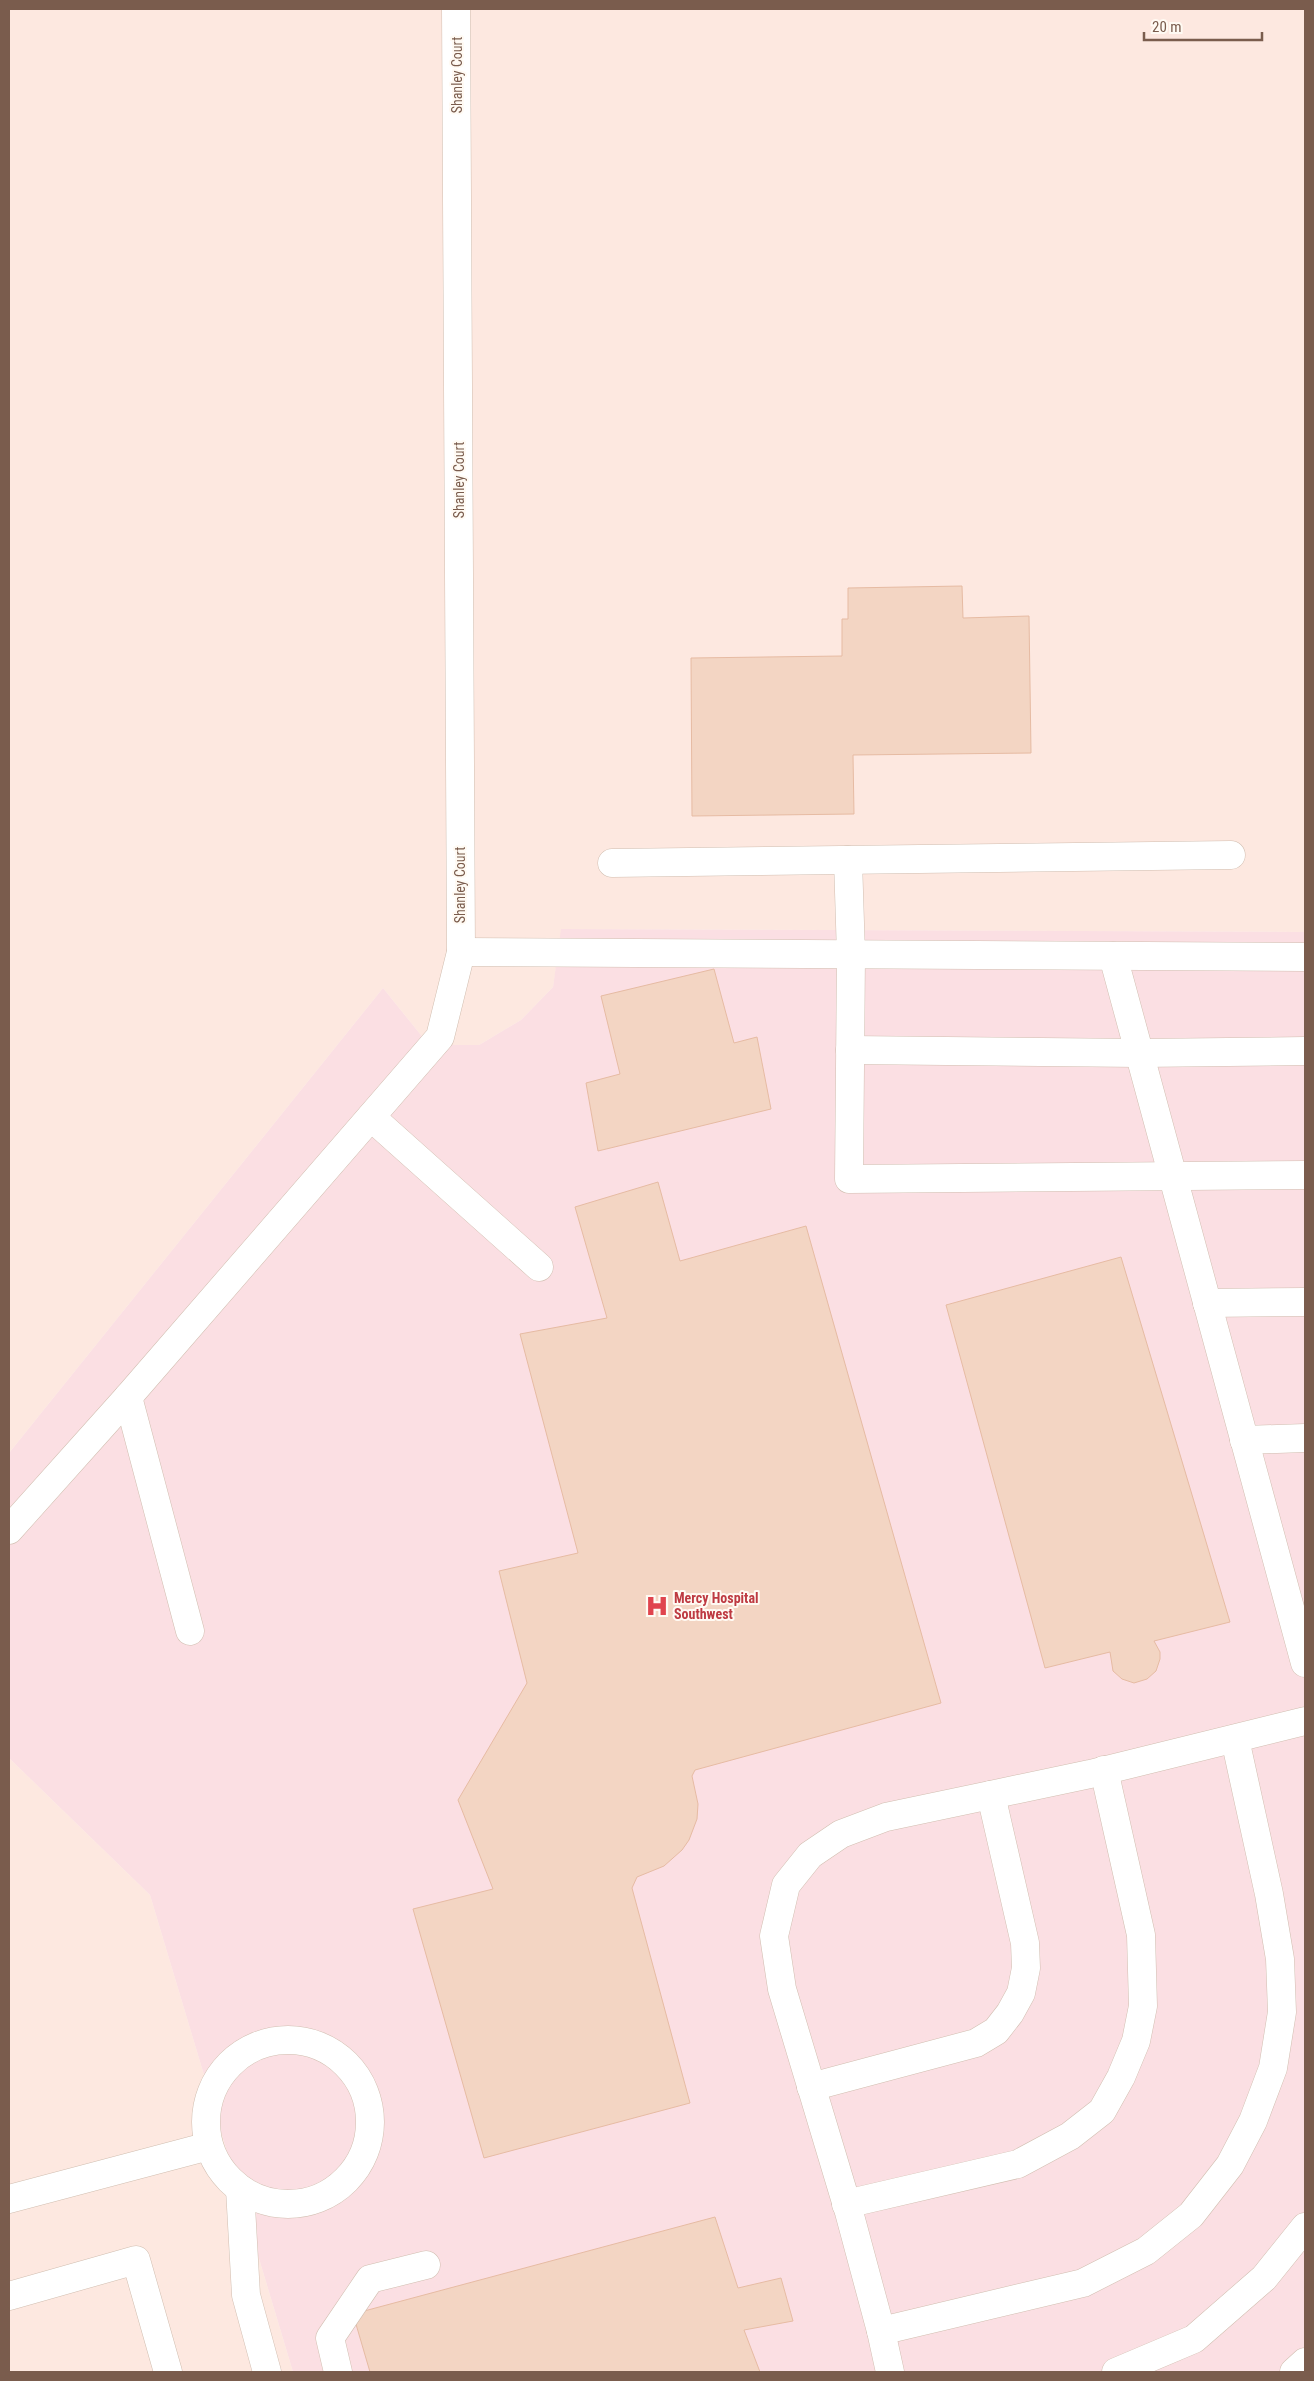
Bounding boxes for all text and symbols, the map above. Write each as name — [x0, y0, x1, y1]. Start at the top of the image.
scale bar — [1144, 10, 1262, 42]
text: 20 m — [1152, 18, 1182, 36]
street label: Shanley Court — [449, 37, 465, 113]
street label: Shanley Court — [451, 442, 467, 518]
street label: Shanley Court — [452, 847, 468, 923]
place label: Mercy Hospital Southwest — [674, 1590, 759, 1622]
hospital icon: Mercy Hospital Southwest — [644, 1593, 670, 1619]

